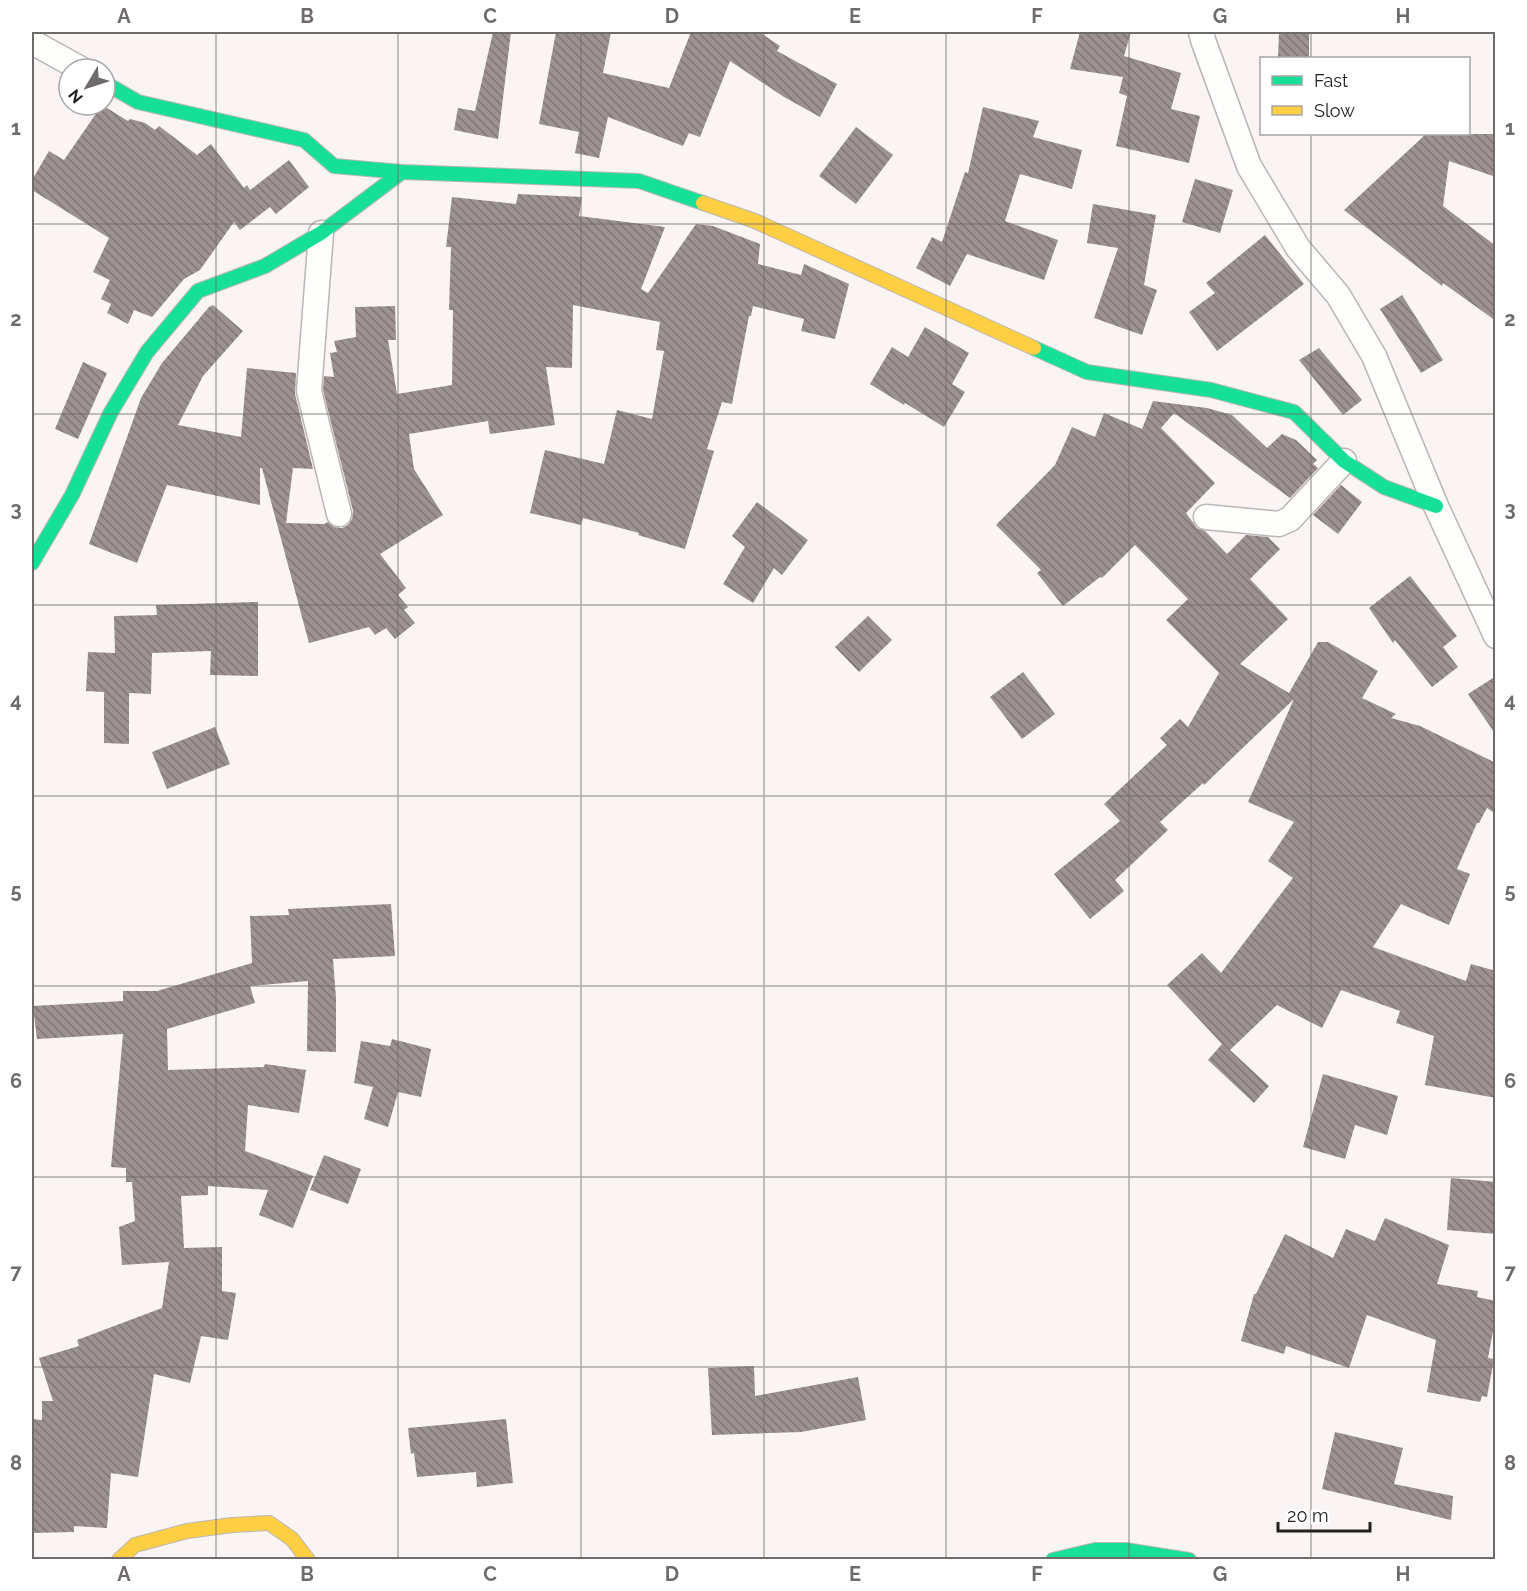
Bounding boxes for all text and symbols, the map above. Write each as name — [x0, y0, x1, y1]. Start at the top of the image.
text: A — [117, 4, 131, 28]
text: B — [300, 4, 314, 28]
text: C — [483, 4, 497, 28]
text: D — [665, 4, 679, 28]
text: E — [849, 4, 861, 28]
text: F — [1031, 4, 1043, 28]
text: G — [1213, 4, 1227, 28]
text: H — [1396, 4, 1410, 28]
north arrow — [57, 57, 117, 117]
legend — [1260, 57, 1470, 135]
text: Fast — [1314, 70, 1348, 91]
text: N — [65, 85, 87, 107]
text: Slow — [1314, 100, 1355, 121]
text: 1 — [11, 116, 21, 140]
text: 1 — [1505, 116, 1515, 140]
text: 2 — [10, 307, 22, 331]
text: 2 — [1504, 307, 1516, 331]
text: 3 — [10, 497, 22, 521]
text: 3 — [1504, 497, 1516, 521]
text: 4 — [10, 688, 22, 712]
text: 4 — [1504, 688, 1516, 712]
text: 5 — [10, 879, 22, 903]
text: 5 — [1504, 879, 1516, 903]
text: 6 — [10, 1069, 22, 1093]
text: 6 — [1504, 1069, 1516, 1093]
text: 7 — [10, 1260, 22, 1284]
text: 7 — [1504, 1260, 1516, 1284]
text: 8 — [10, 1451, 22, 1475]
text: 8 — [1504, 1451, 1516, 1475]
scale bar — [1278, 1495, 1370, 1533]
text: 20 m — [1287, 1505, 1329, 1526]
text: A — [117, 1562, 131, 1586]
text: B — [300, 1562, 314, 1586]
text: C — [483, 1562, 497, 1586]
text: D — [665, 1562, 679, 1586]
text: E — [849, 1562, 861, 1586]
text: F — [1031, 1562, 1043, 1586]
text: G — [1213, 1562, 1227, 1586]
text: H — [1396, 1562, 1410, 1586]

